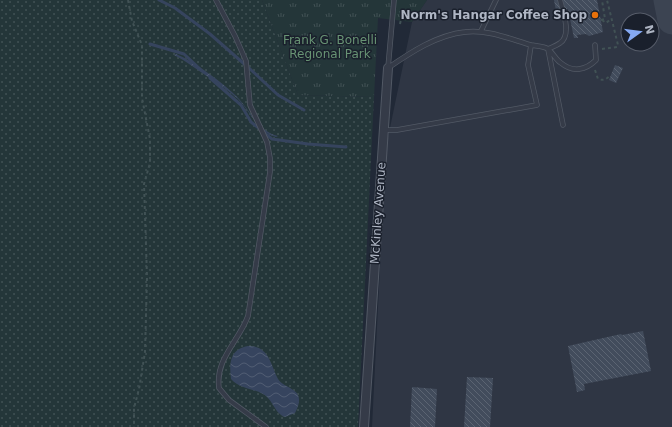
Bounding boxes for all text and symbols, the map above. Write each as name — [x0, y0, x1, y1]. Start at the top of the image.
place label: Norm's Hangar Coffee Shop — [401, 8, 587, 22]
marker: Norm's Hangar Coffee Shop — [590, 10, 600, 20]
north arrow — [620, 12, 660, 52]
text: N — [642, 24, 657, 36]
park label: Frank G. Bonelli Regional Park — [283, 33, 377, 61]
street label: McKinley Avenue — [367, 162, 389, 264]

